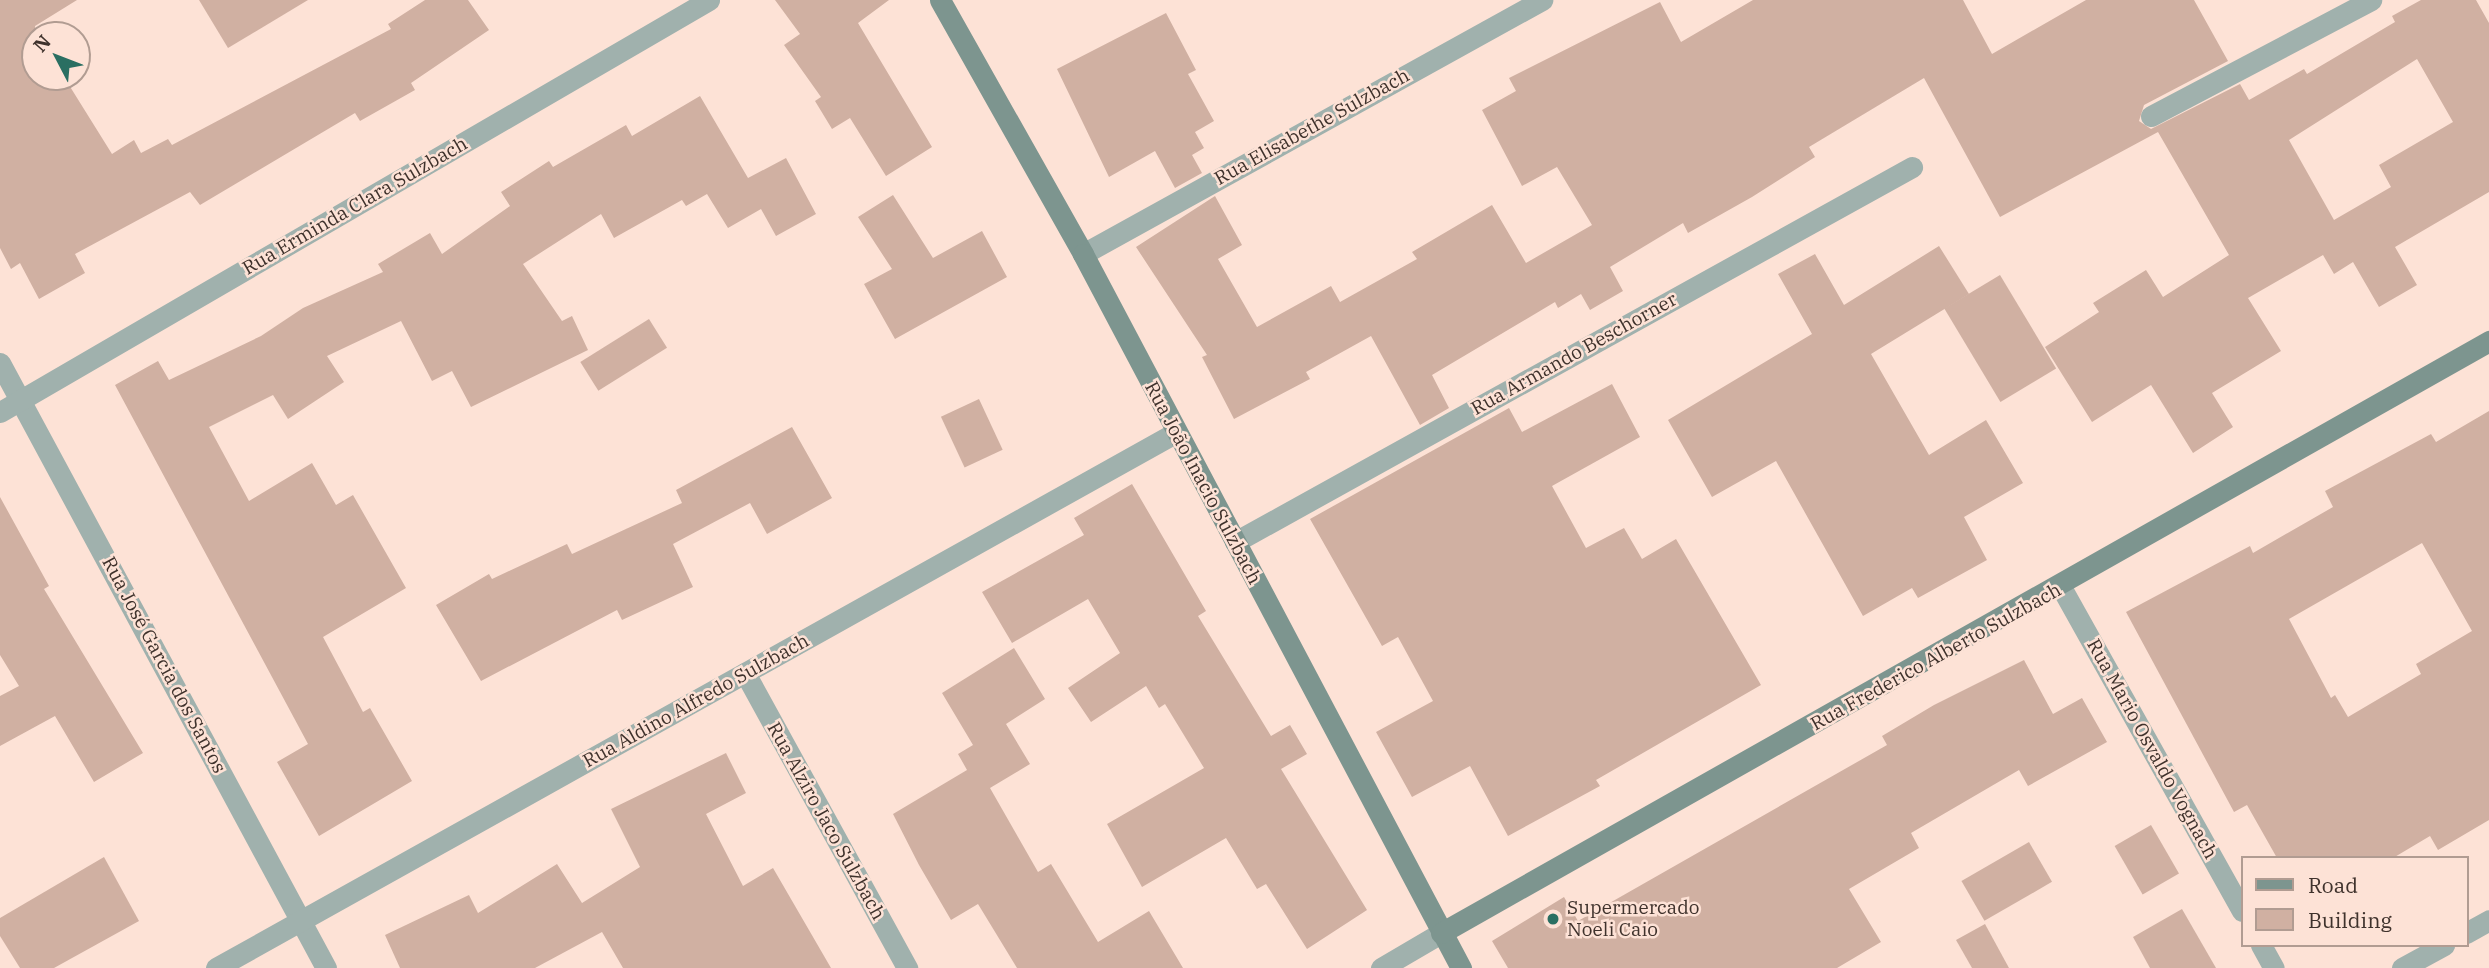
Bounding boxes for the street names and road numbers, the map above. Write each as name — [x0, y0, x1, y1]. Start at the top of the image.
street label: Rua Elisabethe Sulzbach — [1211, 64, 1413, 190]
street label: Rua Erminda Clara Sulzbach — [239, 132, 471, 280]
street label: Rua Armando Beschorner — [1467, 288, 1681, 420]
street label: Rua João Inacio Sulzbach — [1140, 378, 1266, 588]
street label: Rua José Garcia dos Santos — [97, 553, 231, 777]
street label: Rua Frederico Alberto Sulzbach — [1807, 578, 2065, 736]
street label: Rua Aldino Alfredo Sulzbach — [579, 629, 813, 773]
street label: Rua Mario Osvaldo Vognach — [2082, 635, 2222, 863]
street label: Rua Alziro Jaco Sulzbach — [762, 718, 890, 924]

